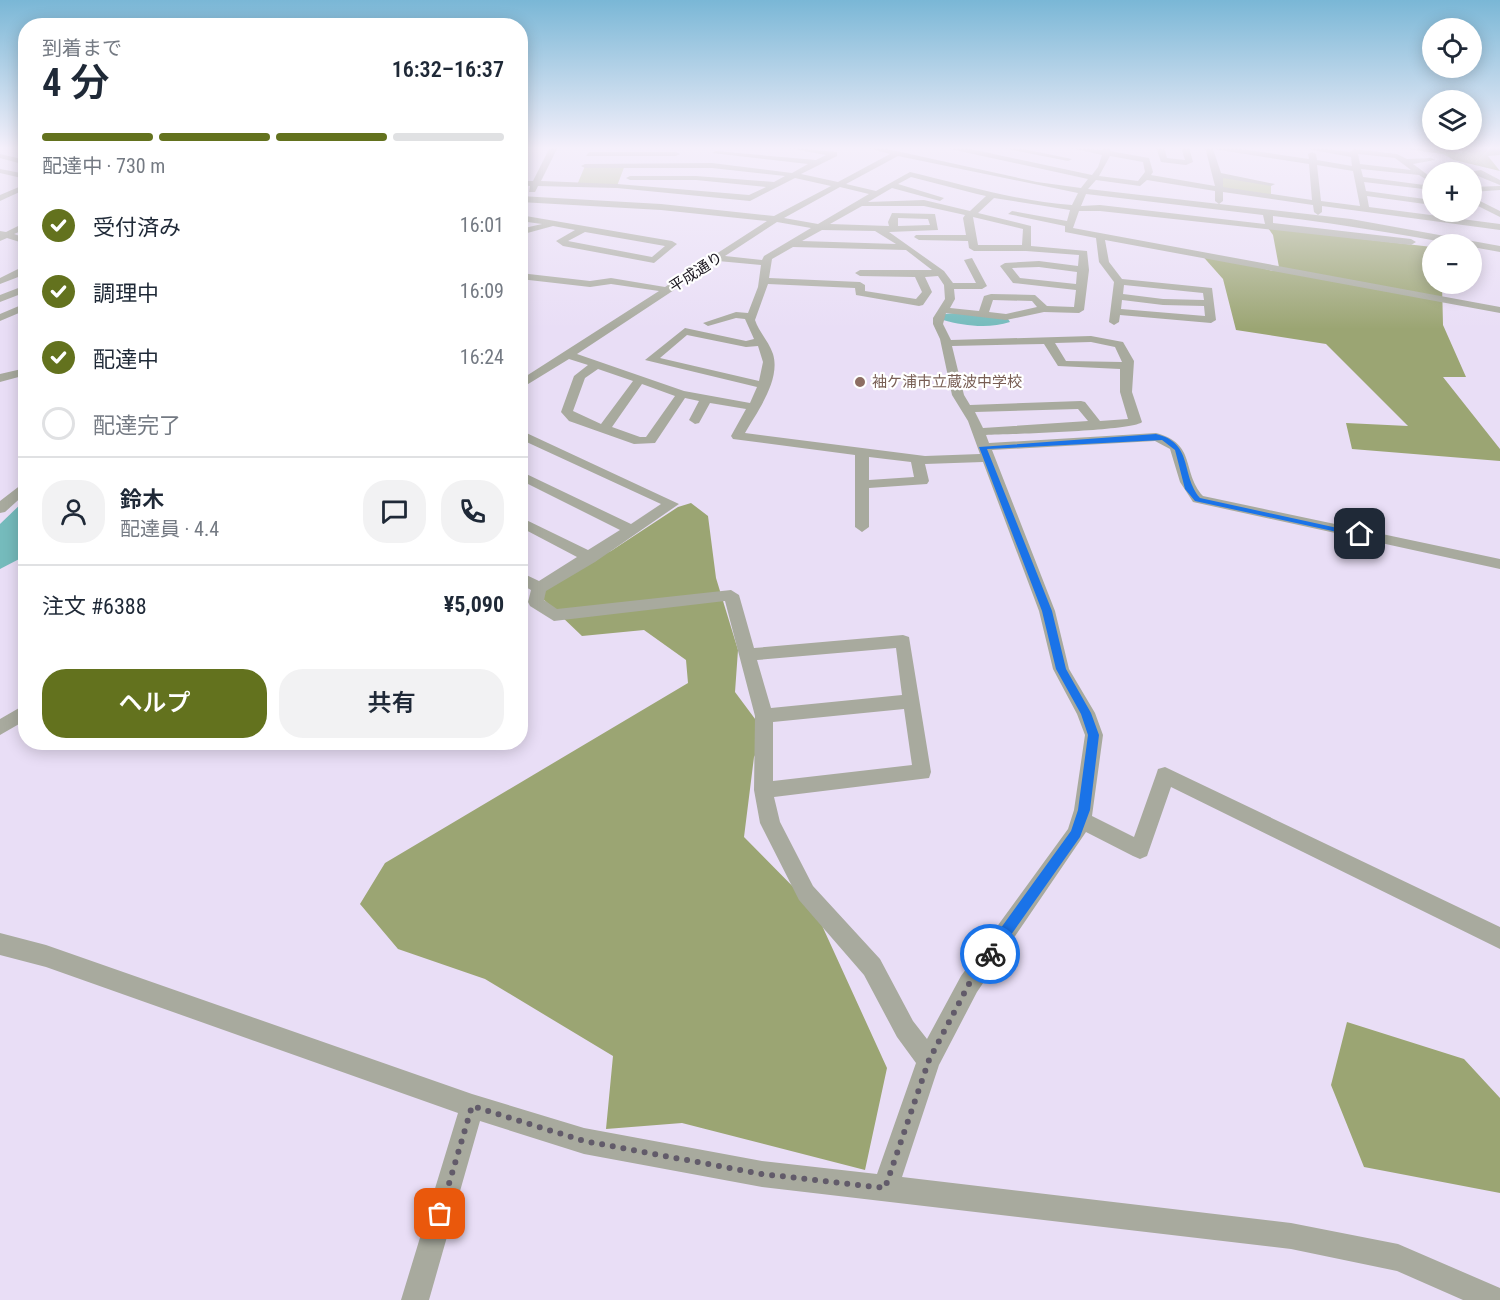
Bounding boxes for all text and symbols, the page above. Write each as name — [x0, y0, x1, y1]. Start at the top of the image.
map controls — [1422, 18, 1482, 294]
button: locate — [1422, 18, 1482, 78]
text: 到着まで — [42, 36, 122, 60]
text: 16:32–16:37 — [392, 57, 504, 82]
text: 4 分 — [42, 60, 110, 106]
button: layers — [1422, 90, 1482, 150]
text: 配達中 · 730 m — [42, 154, 165, 178]
button: + — [1422, 162, 1482, 222]
icon: check — [42, 209, 75, 242]
text: 16:01 — [460, 213, 504, 237]
text: 受付済み — [93, 215, 181, 240]
button: − — [1422, 234, 1482, 294]
street label: 平成通り — [666, 248, 726, 296]
icon: check — [42, 275, 75, 308]
text: 16:09 — [460, 279, 504, 303]
text: 調理中 — [93, 281, 159, 306]
icon: check — [42, 341, 75, 374]
text: 16:24 — [460, 345, 504, 369]
text: 配達中 — [93, 347, 159, 372]
place label: 袖ケ浦市立蔵波中学校 — [872, 373, 1022, 391]
marker: 袖ケ浦市立蔵波中学校 — [853, 375, 867, 389]
text: 配達完了 — [93, 413, 181, 438]
button: person — [42, 480, 105, 543]
button: chat — [363, 480, 426, 543]
button: phone — [441, 480, 504, 543]
text: 鈴木 — [120, 487, 164, 512]
pin — [1334, 508, 1385, 559]
text: 配達員 · 4.4 — [120, 517, 219, 541]
icon: home — [1343, 517, 1376, 550]
text: ¥5,090 — [444, 592, 504, 617]
text: 注文 #6388 — [42, 594, 147, 619]
button: ヘルプ — [42, 669, 267, 738]
button: 共有 — [279, 669, 504, 738]
courier — [960, 924, 1020, 984]
icon: bike — [974, 938, 1007, 971]
pin — [414, 1188, 465, 1239]
icon: bag — [423, 1197, 456, 1230]

